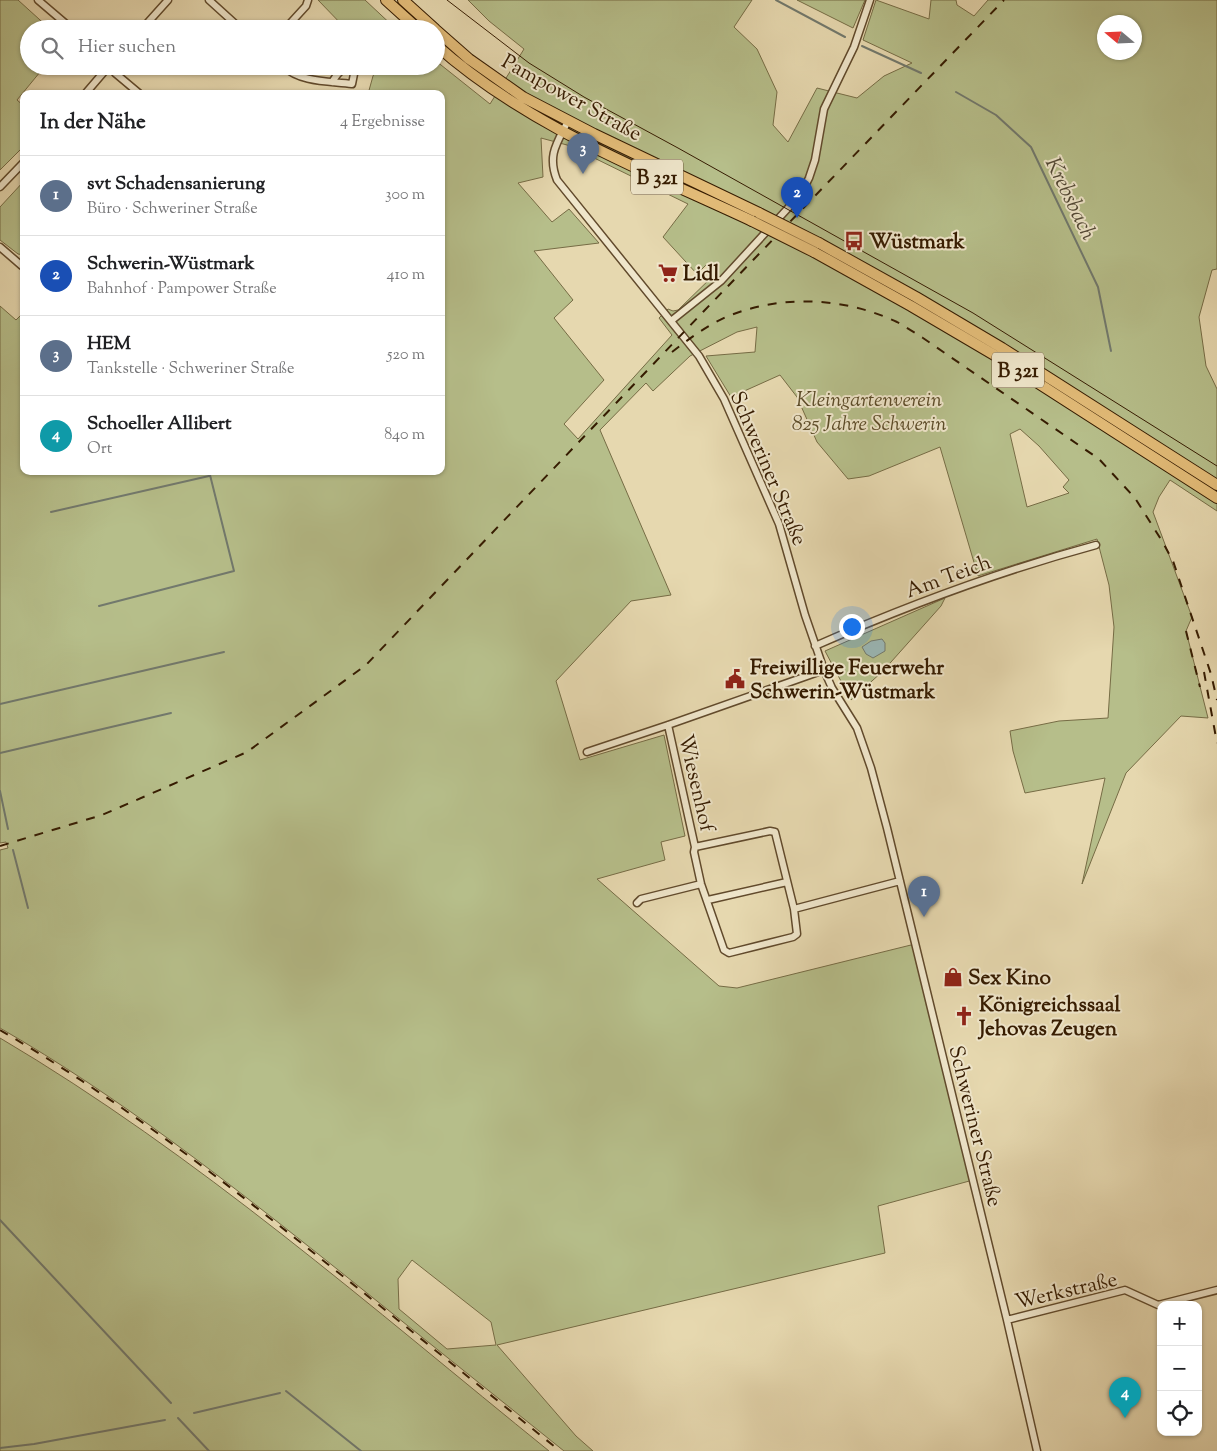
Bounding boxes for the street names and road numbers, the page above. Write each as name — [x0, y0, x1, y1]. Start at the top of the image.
street label: Pampower Straße — [495, 48, 647, 150]
road number: B 321 — [631, 160, 683, 194]
road number: B 321 — [992, 352, 1044, 388]
street label: Schweriner Straße — [721, 387, 813, 551]
street label: Am Teich — [902, 549, 996, 607]
street label: Wiesenhof — [669, 732, 721, 837]
street label: Schweriner Straße — [940, 1043, 1009, 1210]
street label: Werkstraße — [1012, 1266, 1121, 1318]

